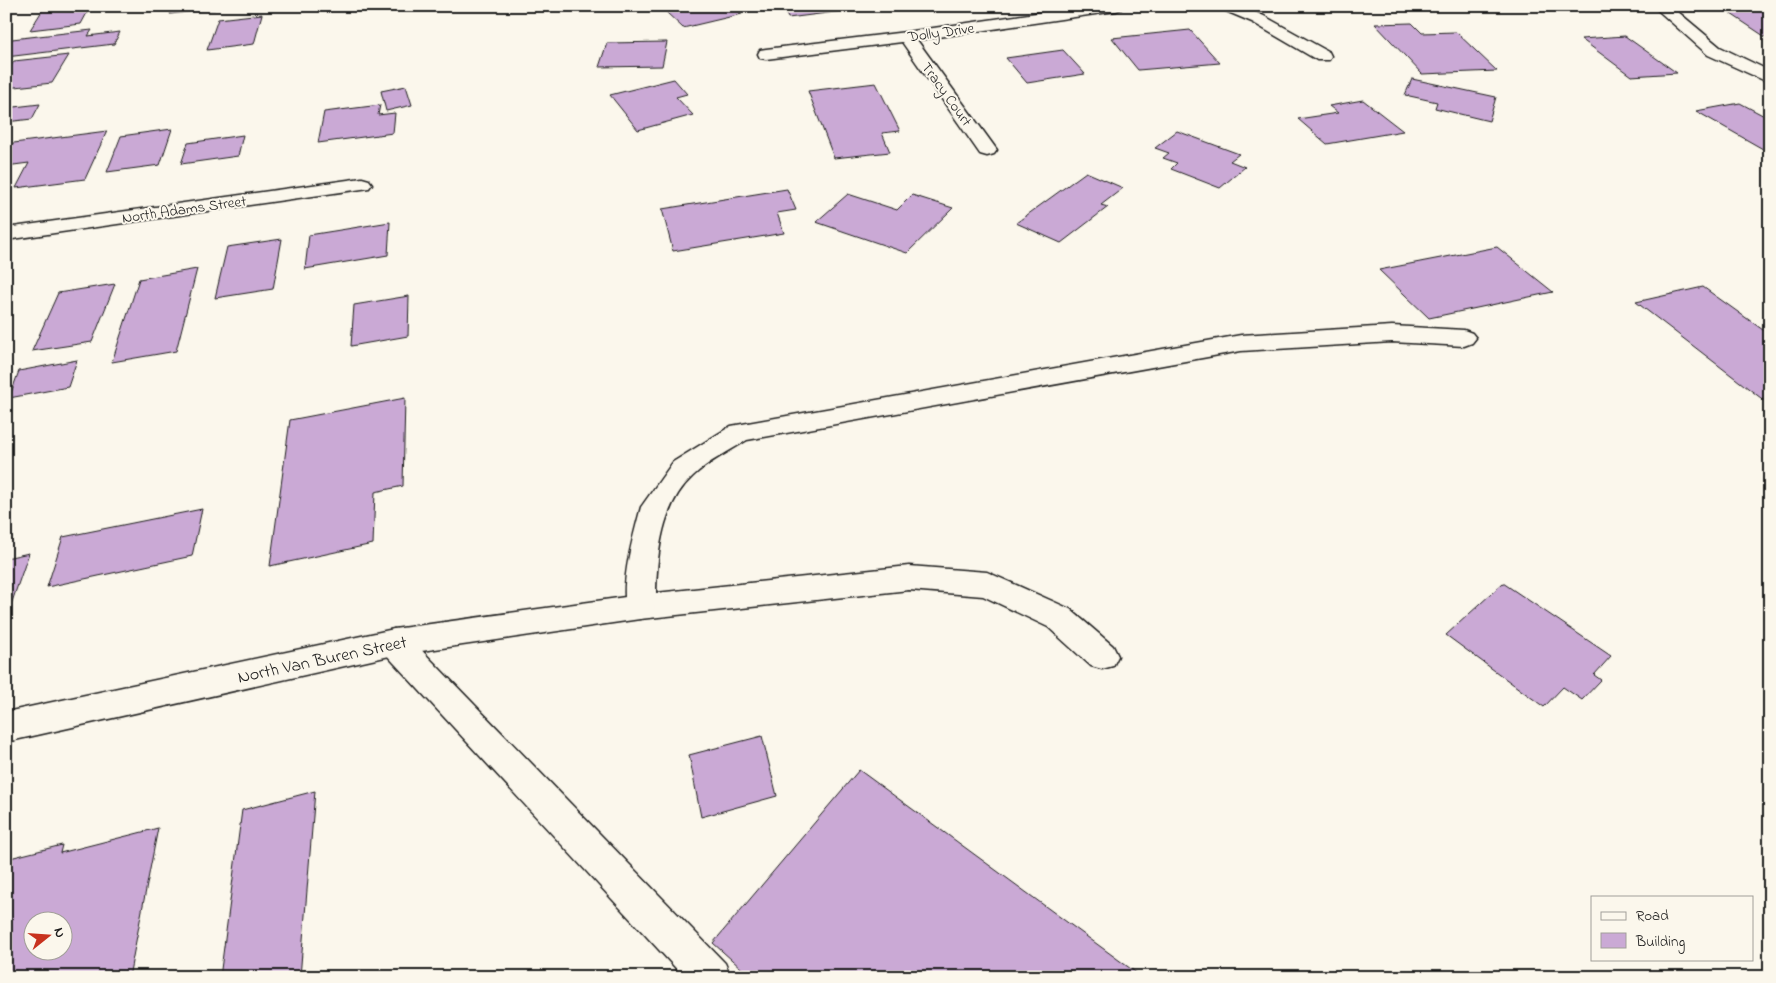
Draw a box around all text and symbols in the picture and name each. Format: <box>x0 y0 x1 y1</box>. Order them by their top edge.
street label: Dolly Drive <box>906 17 976 50</box>
street label: Tracy Court <box>915 58 977 132</box>
street label: North Adams Street <box>121 190 248 230</box>
street label: North Van Buren Street <box>235 630 409 692</box>
legend <box>1591 896 1754 960</box>
text: Road <box>1636 905 1669 927</box>
north arrow <box>22 910 72 960</box>
text: N <box>48 925 70 940</box>
text: Building <box>1635 931 1685 954</box>

